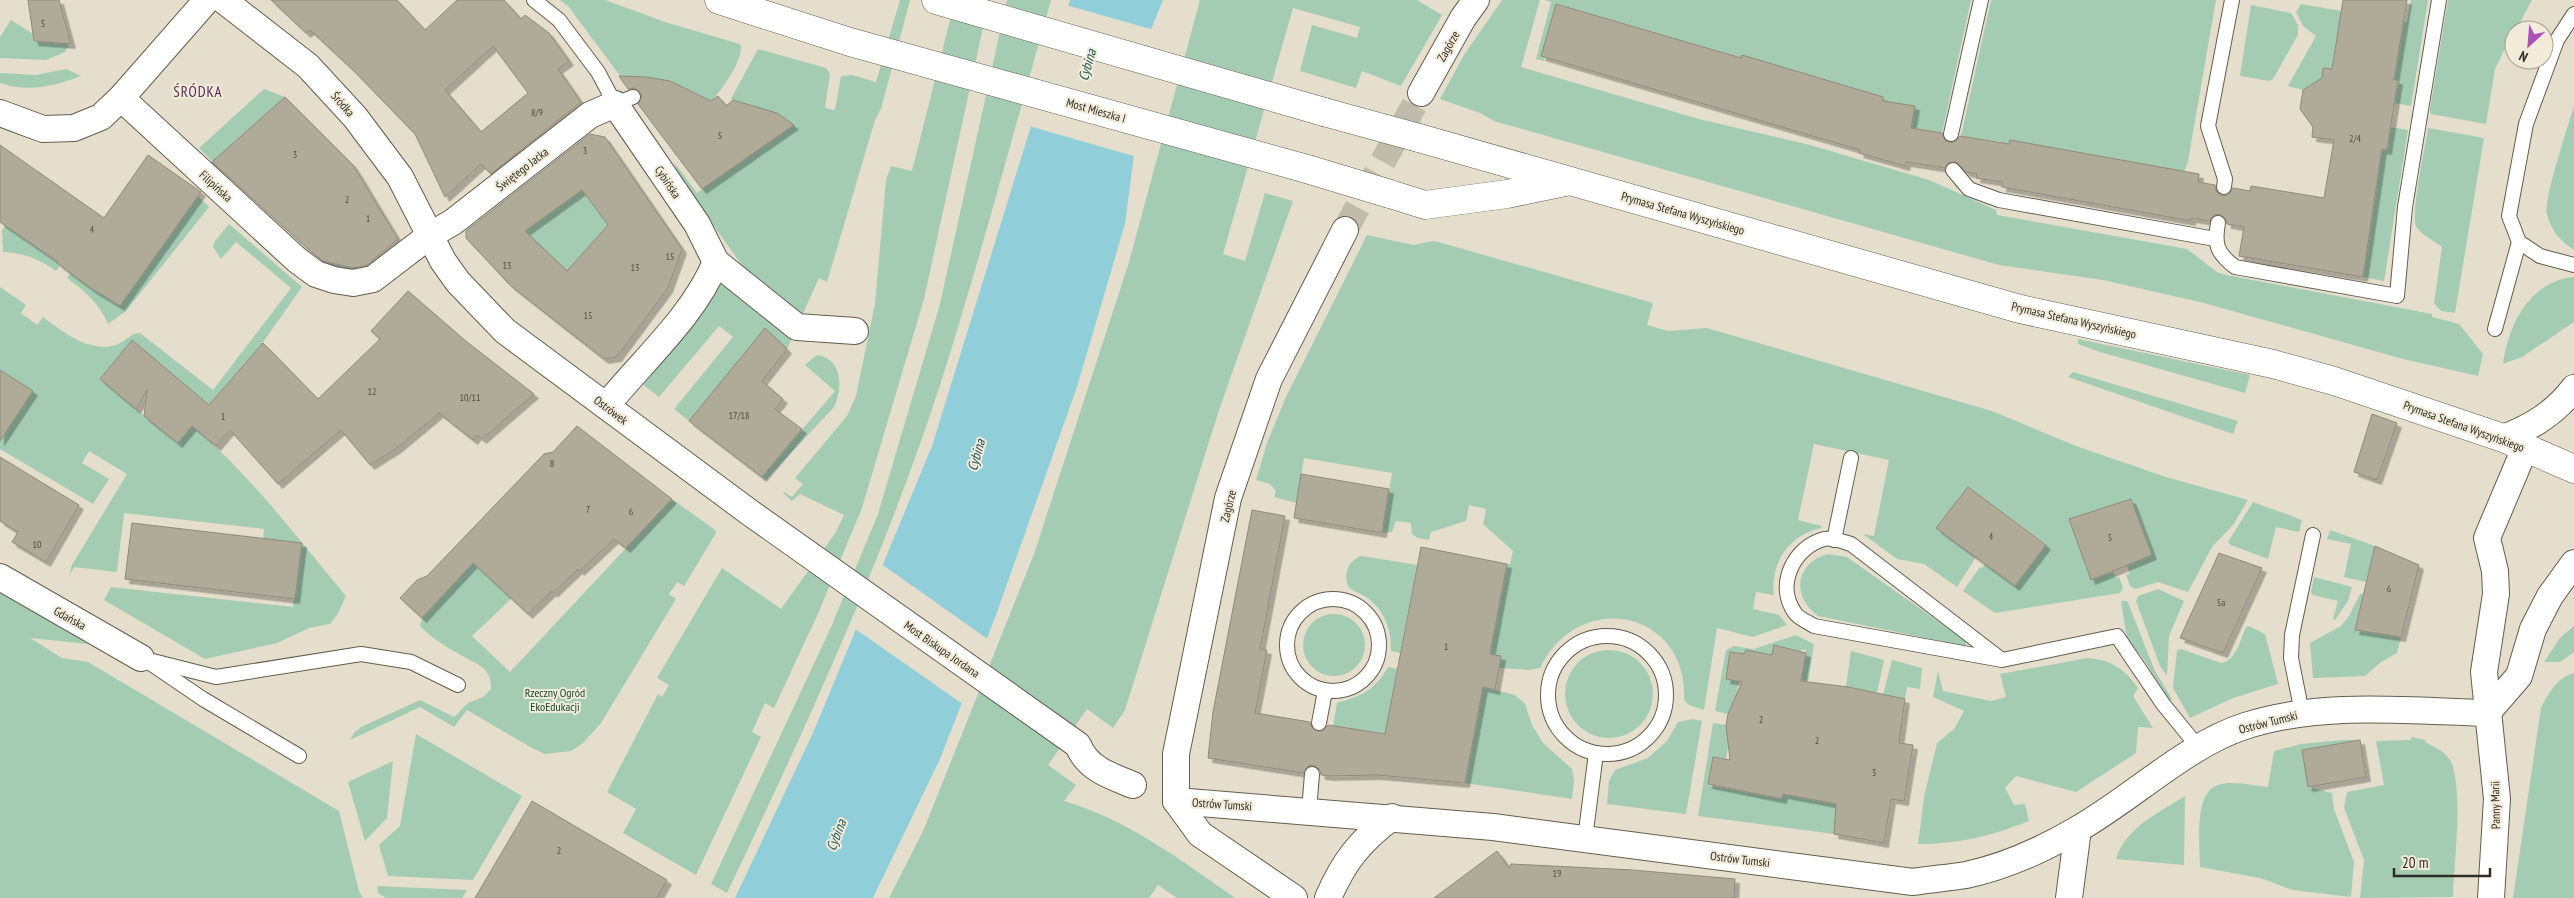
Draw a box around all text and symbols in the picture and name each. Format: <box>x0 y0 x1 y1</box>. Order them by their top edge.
house number: 5 <box>41 17 45 30</box>
north arrow <box>2504 20 2554 70</box>
street label: Zagórze <box>1434 28 1462 64</box>
water label: Cybina <box>1074 46 1100 83</box>
text: N <box>2516 47 2531 66</box>
district label: ŚRÓDKA <box>173 82 223 101</box>
street label: Śródka <box>328 88 358 120</box>
street label: Most Mieszka I <box>1065 94 1127 126</box>
house number: 8/9 <box>531 106 543 119</box>
house number: 5 <box>718 129 722 142</box>
house number: 2/4 <box>2349 132 2361 145</box>
street label: Świętego Jacka <box>493 144 551 194</box>
house number: 3 <box>583 144 587 157</box>
house number: 3 <box>293 148 297 161</box>
street label: Cybińska <box>652 163 684 201</box>
street label: Filipińska <box>196 167 236 205</box>
street label: Prymasa Stefana Wyszyńskiego <box>1620 188 1746 238</box>
house number: 2 <box>345 193 349 206</box>
house number: 1 <box>366 212 370 225</box>
house number: 4 <box>90 223 95 236</box>
house number: 15 <box>666 250 675 263</box>
house number: 13 <box>503 259 512 272</box>
house number: 13 <box>631 261 640 274</box>
street label: Prymasa Stefana Wyszyńskiego <box>2010 298 2138 342</box>
house number: 15 <box>584 309 593 322</box>
house number: 12 <box>368 385 377 398</box>
house number: 10/11 <box>460 391 480 404</box>
street label: Ostrówek <box>591 392 631 428</box>
street label: Prymasa Stefana Wyszyńskiego <box>2402 397 2526 455</box>
house number: 17/18 <box>729 409 749 422</box>
house number: 1 <box>221 410 225 423</box>
water label: Cybina <box>963 436 989 473</box>
house number: 8 <box>550 457 554 470</box>
street label: Zagórze <box>1217 488 1239 524</box>
house number: 7 <box>586 503 590 516</box>
house number: 6 <box>629 505 634 518</box>
house number: 4 <box>1989 530 1994 543</box>
house number: 5 <box>2108 531 2112 544</box>
house number: 10 <box>33 538 42 551</box>
house number: 6 <box>2387 582 2392 595</box>
house number: 5a <box>2217 596 2225 609</box>
street label: Gdańska <box>51 603 89 633</box>
street label: Most Biskupa Jordana <box>901 617 983 681</box>
house number: 1 <box>1444 640 1448 653</box>
park label: Rzeczny Ogród EkoEdukacji <box>525 685 585 714</box>
street label: Ostrów Tumski <box>2237 707 2299 737</box>
house number: 2 <box>1759 713 1763 726</box>
house number: 2 <box>1815 734 1819 747</box>
house number: 3 <box>1872 766 1876 779</box>
street label: Panny Marii <box>2487 781 2503 829</box>
street label: Ostrów Tumski <box>1192 794 1252 814</box>
water label: Cybina <box>822 816 851 853</box>
house number: 2 <box>557 844 561 857</box>
scale bar <box>2394 846 2490 878</box>
street label: Ostrów Tumski <box>1709 848 1771 870</box>
text: 20 m <box>2402 853 2428 872</box>
house number: 19 <box>1553 867 1562 880</box>

